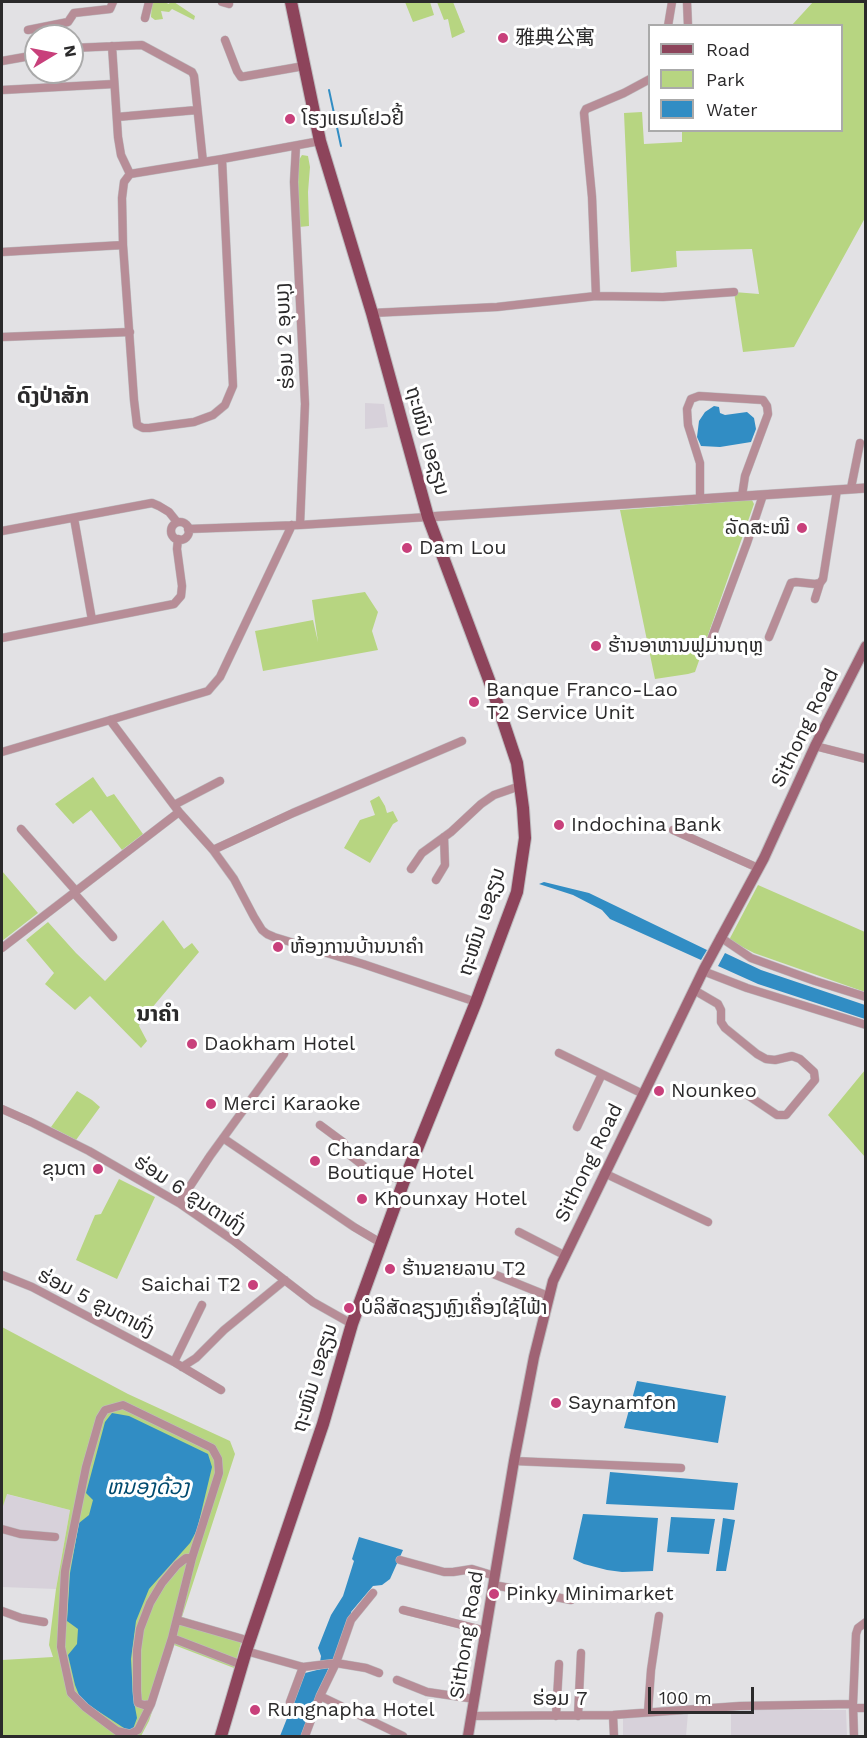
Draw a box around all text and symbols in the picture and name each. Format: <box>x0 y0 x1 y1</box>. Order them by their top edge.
north arrow <box>24 24 84 84</box>
legend <box>648 24 843 132</box>
place label: 雅典公寓 <box>515 26 595 50</box>
marker: 雅典公寓 <box>496 31 510 45</box>
text: Road <box>706 39 750 60</box>
text: N <box>60 44 81 59</box>
text: Park <box>706 69 745 90</box>
text: Water <box>706 99 758 120</box>
place label: ໂຮງແຮມໂຢວຢີ້ <box>302 107 404 131</box>
marker: ໂຮງແຮມໂຢວຢີ້ <box>283 112 297 126</box>
street label: ຮ່ອມ 2 ອຸບມຸງ <box>270 282 300 390</box>
district label: ດົງປ່າສັກ <box>17 384 89 410</box>
street label: ຖະໜົນ ເອຊຽນ <box>400 384 454 498</box>
place label: ລັດສະໝີ <box>725 516 790 540</box>
marker: ລັດສະໝີ <box>795 521 809 535</box>
place label: Dam Lou <box>419 536 507 560</box>
marker: Dam Lou <box>400 541 414 555</box>
place label: ຮ້ານອາຫານຟູມ່ານຖຫຼ <box>608 634 763 658</box>
marker: ຮ້ານອາຫານຟູມ່ານຖຫຼ <box>589 639 603 653</box>
street label: Sithong Road <box>766 665 844 791</box>
place label: Banque Franco-Lao T2 Service Unit <box>486 678 678 725</box>
marker: Banque Franco-Lao T2 Service Unit <box>467 695 481 709</box>
place label: Indochina Bank <box>571 813 721 837</box>
marker: Indochina Bank <box>552 818 566 832</box>
street label: ຖະໜົນ ເອຊຽນ <box>453 865 511 979</box>
place label: ຫ້ອງການບ້ານນາຄໍາ <box>290 935 424 959</box>
marker: ຫ້ອງການບ້ານນາຄໍາ <box>271 940 285 954</box>
district label: ນາຄຳ <box>137 1002 179 1028</box>
place label: Daokham Hotel <box>204 1032 355 1056</box>
marker: Daokham Hotel <box>185 1037 199 1051</box>
place label: Nounkeo <box>671 1079 757 1103</box>
marker: Nounkeo <box>652 1084 666 1098</box>
place label: Merci Karaoke <box>223 1092 361 1116</box>
marker: Merci Karaoke <box>204 1097 218 1111</box>
street label: Sithong Road <box>550 1100 628 1226</box>
place label: Chandara Boutique Hotel <box>327 1138 474 1185</box>
street label: ຮ່ອມ 6 ຂູນຕາທົ່ງ <box>130 1150 250 1240</box>
marker: Chandara Boutique Hotel <box>308 1154 322 1168</box>
place label: ຂຸນຕາ <box>42 1157 86 1181</box>
marker: ຂຸນຕາ <box>91 1162 105 1176</box>
place label: Khounxay Hotel <box>374 1187 527 1211</box>
marker: Khounxay Hotel <box>355 1192 369 1206</box>
place label: ຮ້ານຂາຍລາບ T2 <box>402 1257 526 1281</box>
marker: ຮ້ານຂາຍລາບ T2 <box>383 1262 397 1276</box>
street label: ຮ່ອມ 5 ຂູນຕາທົ່ງ <box>33 1263 159 1343</box>
place label: Saichai T2 <box>141 1273 241 1297</box>
marker: Saichai T2 <box>246 1278 260 1292</box>
place label: ບໍລິສັດຊຽງຫຼົງເຄື່ອງໃຊ້ໄຟ້າ <box>361 1296 547 1320</box>
marker: ບໍລິສັດຊຽງຫຼົງເຄື່ອງໃຊ້ໄຟ້າ <box>342 1301 356 1315</box>
street label: ຖະໜົນ ເອຊຽນ <box>287 1321 343 1435</box>
place label: Saynamfon <box>568 1391 676 1415</box>
marker: Saynamfon <box>549 1396 563 1410</box>
water label: ຫນອງດ້ວງ <box>107 1475 189 1501</box>
street label: Sithong Road <box>445 1569 489 1701</box>
place label: Pinky Minimarket <box>506 1582 674 1606</box>
marker: Pinky Minimarket <box>487 1587 501 1601</box>
scale bar <box>651 1675 758 1713</box>
street label: ຮ່ອມ 7 <box>532 1687 588 1711</box>
text: 100 m <box>659 1687 712 1708</box>
place label: Rungnapha Hotel <box>267 1698 435 1722</box>
marker: Rungnapha Hotel <box>248 1703 262 1717</box>

